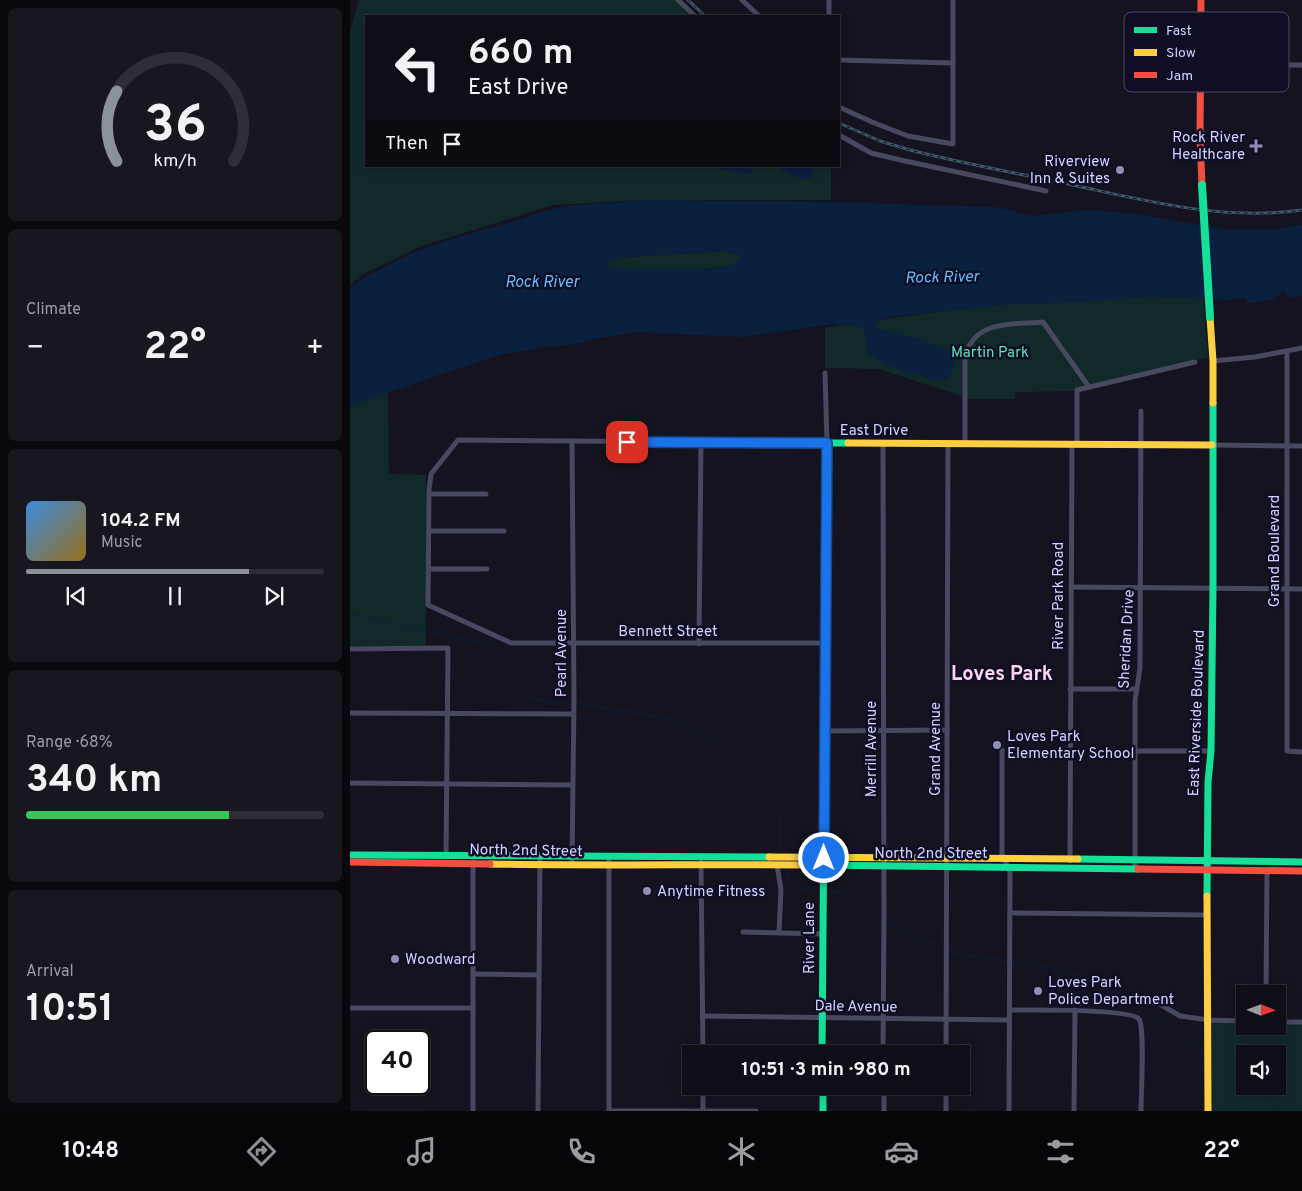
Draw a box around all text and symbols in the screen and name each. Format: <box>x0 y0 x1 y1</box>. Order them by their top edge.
legend <box>1124 12 1289 92</box>
text: Fast <box>1166 23 1192 40</box>
text: 660 m <box>468 32 573 76</box>
icon: left <box>385 35 450 100</box>
text: Slow <box>1166 45 1196 62</box>
text: Jam <box>1166 68 1193 85</box>
text: East Drive <box>468 75 568 102</box>
text: 36 <box>143 94 207 160</box>
place label: Rock River Healthcare <box>1172 129 1245 165</box>
icon: arrive <box>438 130 466 158</box>
text: Then <box>385 132 428 156</box>
marker: Rock River Healthcare <box>1249 139 1263 153</box>
text: km/h <box>153 150 197 173</box>
place label: Riverview Inn & Suites <box>1030 153 1110 189</box>
marker: Riverview Inn & Suites <box>1114 164 1126 176</box>
water label: Rock River <box>905 267 981 289</box>
water label: Rock River <box>505 273 581 293</box>
text: Climate <box>26 300 81 320</box>
text: 22° <box>144 324 206 373</box>
text: − <box>26 331 44 367</box>
text: + <box>306 331 324 367</box>
park label: Martin Park <box>951 344 1029 363</box>
pin <box>606 421 648 463</box>
street label: East Drive <box>840 422 908 441</box>
icon: arrive <box>613 428 641 456</box>
street label: Grand Boulevard <box>1266 495 1285 607</box>
text: 104.2 FM <box>101 509 181 533</box>
text: Music <box>101 533 142 553</box>
street label: River Park Road <box>1050 542 1069 650</box>
icon: previous <box>62 582 90 610</box>
icon: pause <box>161 582 189 610</box>
icon: next <box>260 582 288 610</box>
street label: Sheridan Drive <box>1115 589 1140 689</box>
street label: Pearl Avenue <box>553 609 572 697</box>
street label: Bennett Street <box>618 623 718 642</box>
street label: East Riverside Boulevard <box>1185 629 1210 797</box>
district label: Loves Park <box>951 662 1053 688</box>
street label: Merrill Avenue <box>863 701 882 797</box>
street label: Grand Avenue <box>927 702 946 796</box>
place label: Loves Park Elementary School <box>1007 728 1134 764</box>
text: Range · 68% <box>26 733 113 753</box>
marker: Loves Park Elementary School <box>991 739 1003 751</box>
text: 340 km <box>26 757 162 806</box>
position arrow <box>797 831 849 883</box>
street label: North 2nd Street <box>469 841 583 862</box>
street label: North 2nd Street <box>874 845 988 864</box>
place label: Anytime Fitness <box>657 883 765 902</box>
marker: Anytime Fitness <box>641 885 653 897</box>
street label: River Lane <box>801 902 820 974</box>
place label: Woodward <box>405 951 476 970</box>
marker: Woodward <box>389 953 401 965</box>
text: Arrival <box>26 962 74 982</box>
place label: Loves Park Police Department <box>1048 974 1174 1010</box>
marker: Loves Park Police Department <box>1032 985 1044 997</box>
north arrow <box>1236 985 1286 1035</box>
map controls <box>1236 985 1286 1095</box>
text: 10:51 <box>26 986 114 1035</box>
street label: Dale Avenue <box>814 997 898 1018</box>
speed limit sign: 40 <box>365 1030 430 1095</box>
button: sound <box>1236 1045 1286 1095</box>
text: 10:51 · 3 min · 980 m <box>741 1058 911 1082</box>
icon: directions <box>244 1134 279 1169</box>
icon: music <box>404 1134 439 1169</box>
icon: phone <box>564 1134 599 1169</box>
icon: climate <box>724 1134 759 1169</box>
icon: car <box>884 1134 919 1169</box>
icon: filters <box>1043 1134 1078 1169</box>
text: 10:48 <box>62 1138 119 1165</box>
text: 22° <box>1203 1138 1239 1165</box>

